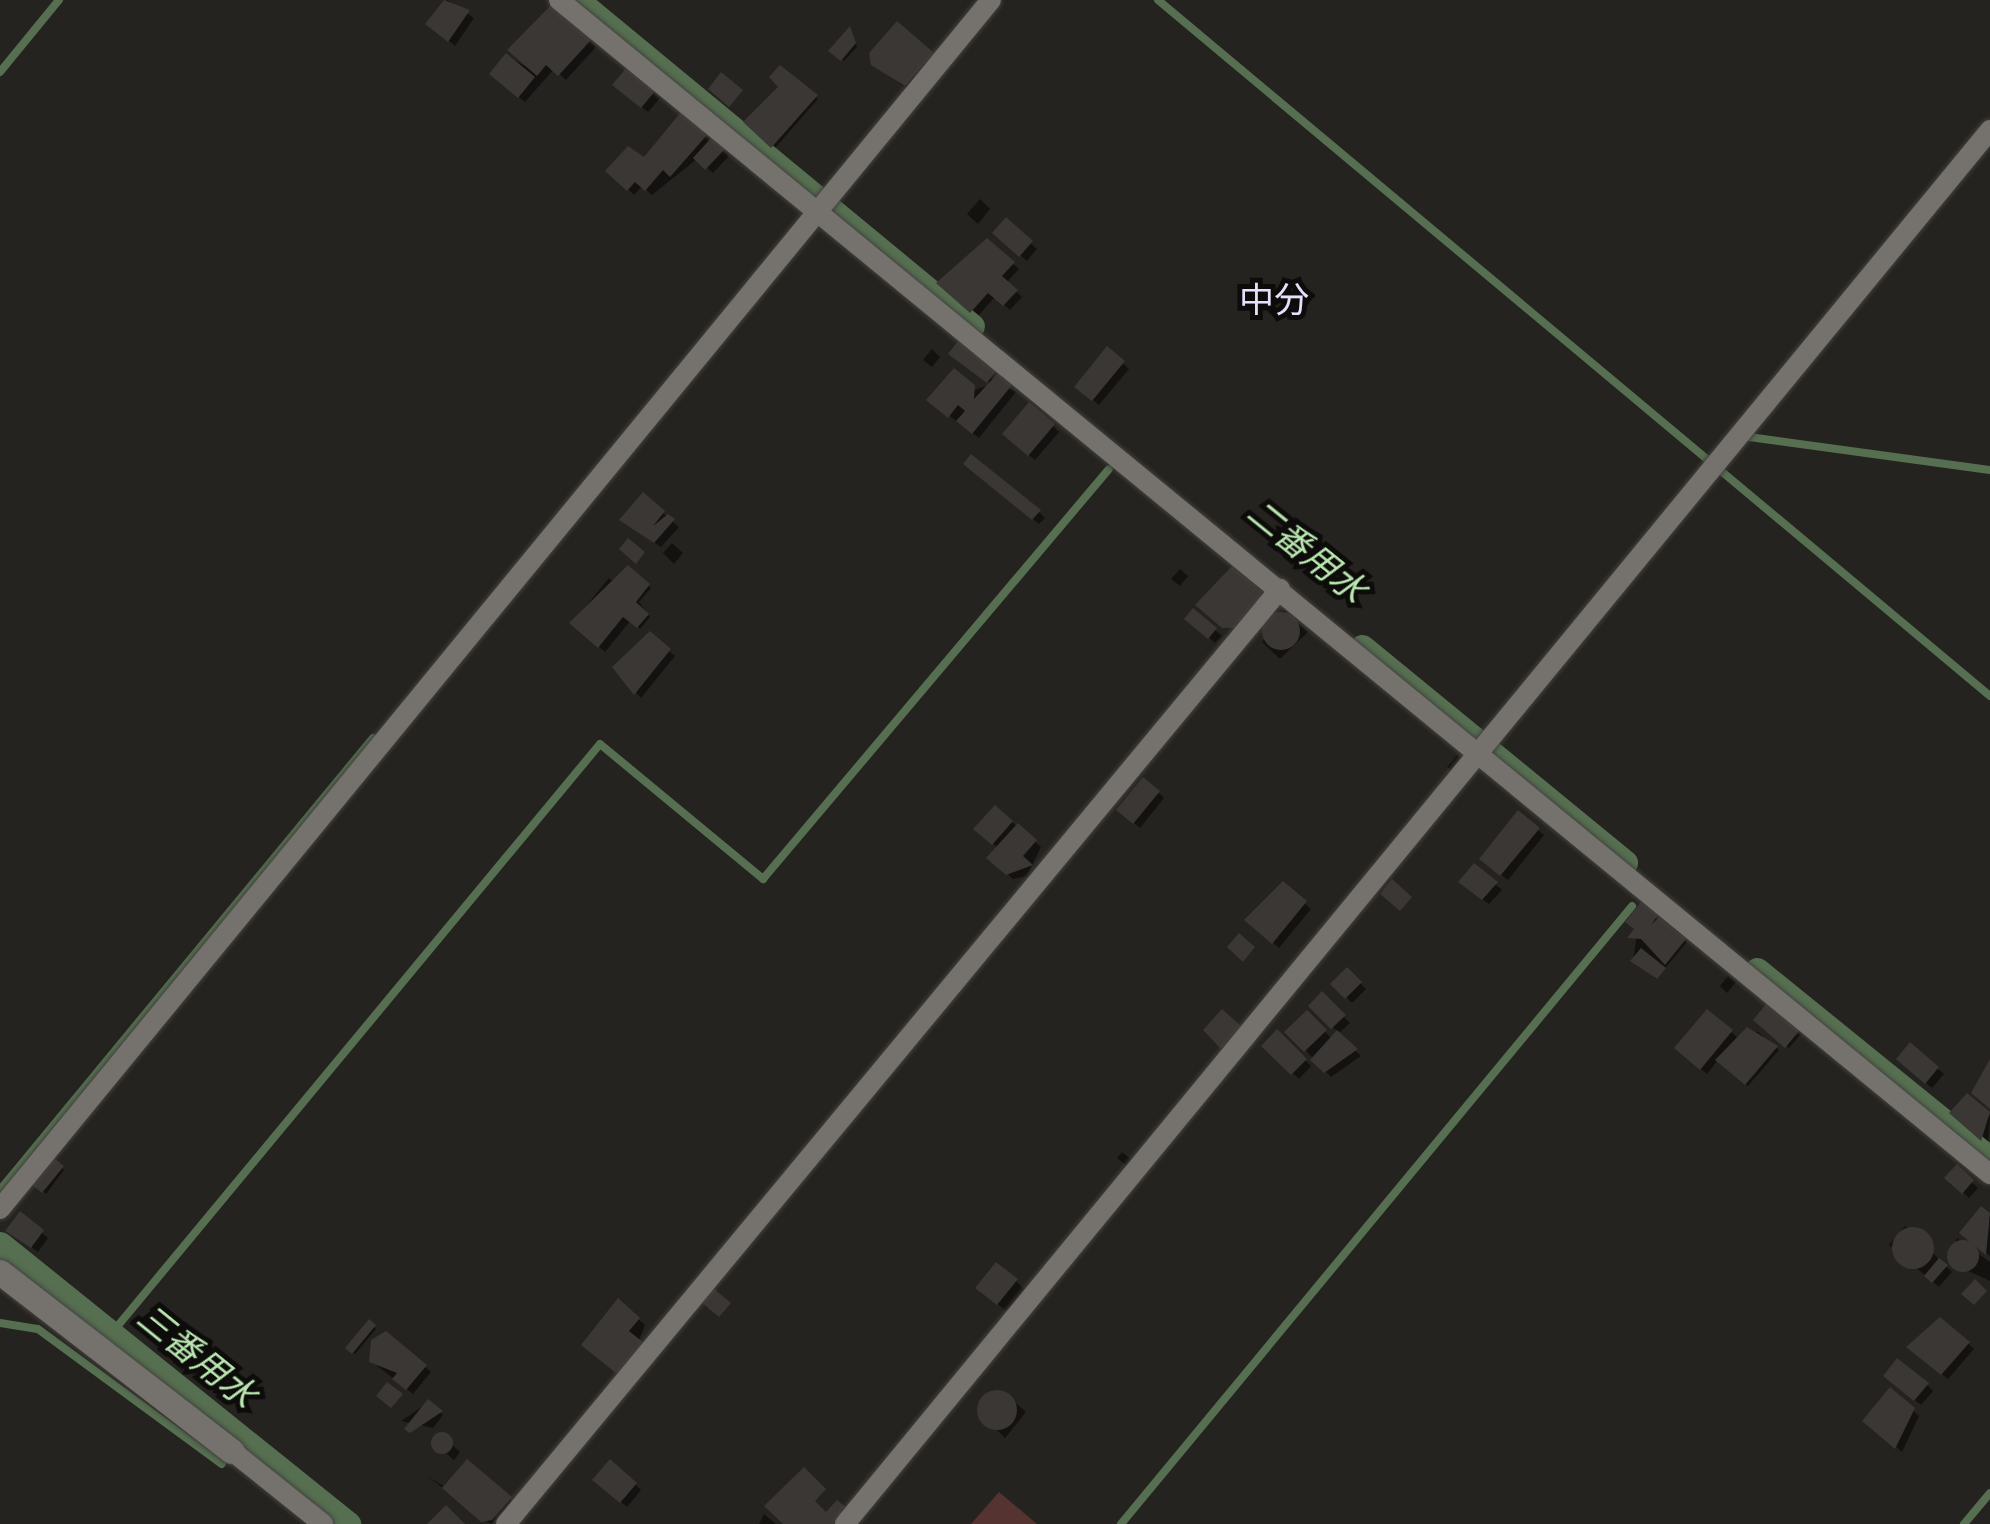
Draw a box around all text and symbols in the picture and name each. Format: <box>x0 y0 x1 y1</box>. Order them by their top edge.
district label: 中分 <box>1239 280 1309 322</box>
water label: 二番用水 <box>1238 492 1374 612</box>
water label: 三番用水 <box>128 1297 264 1417</box>

